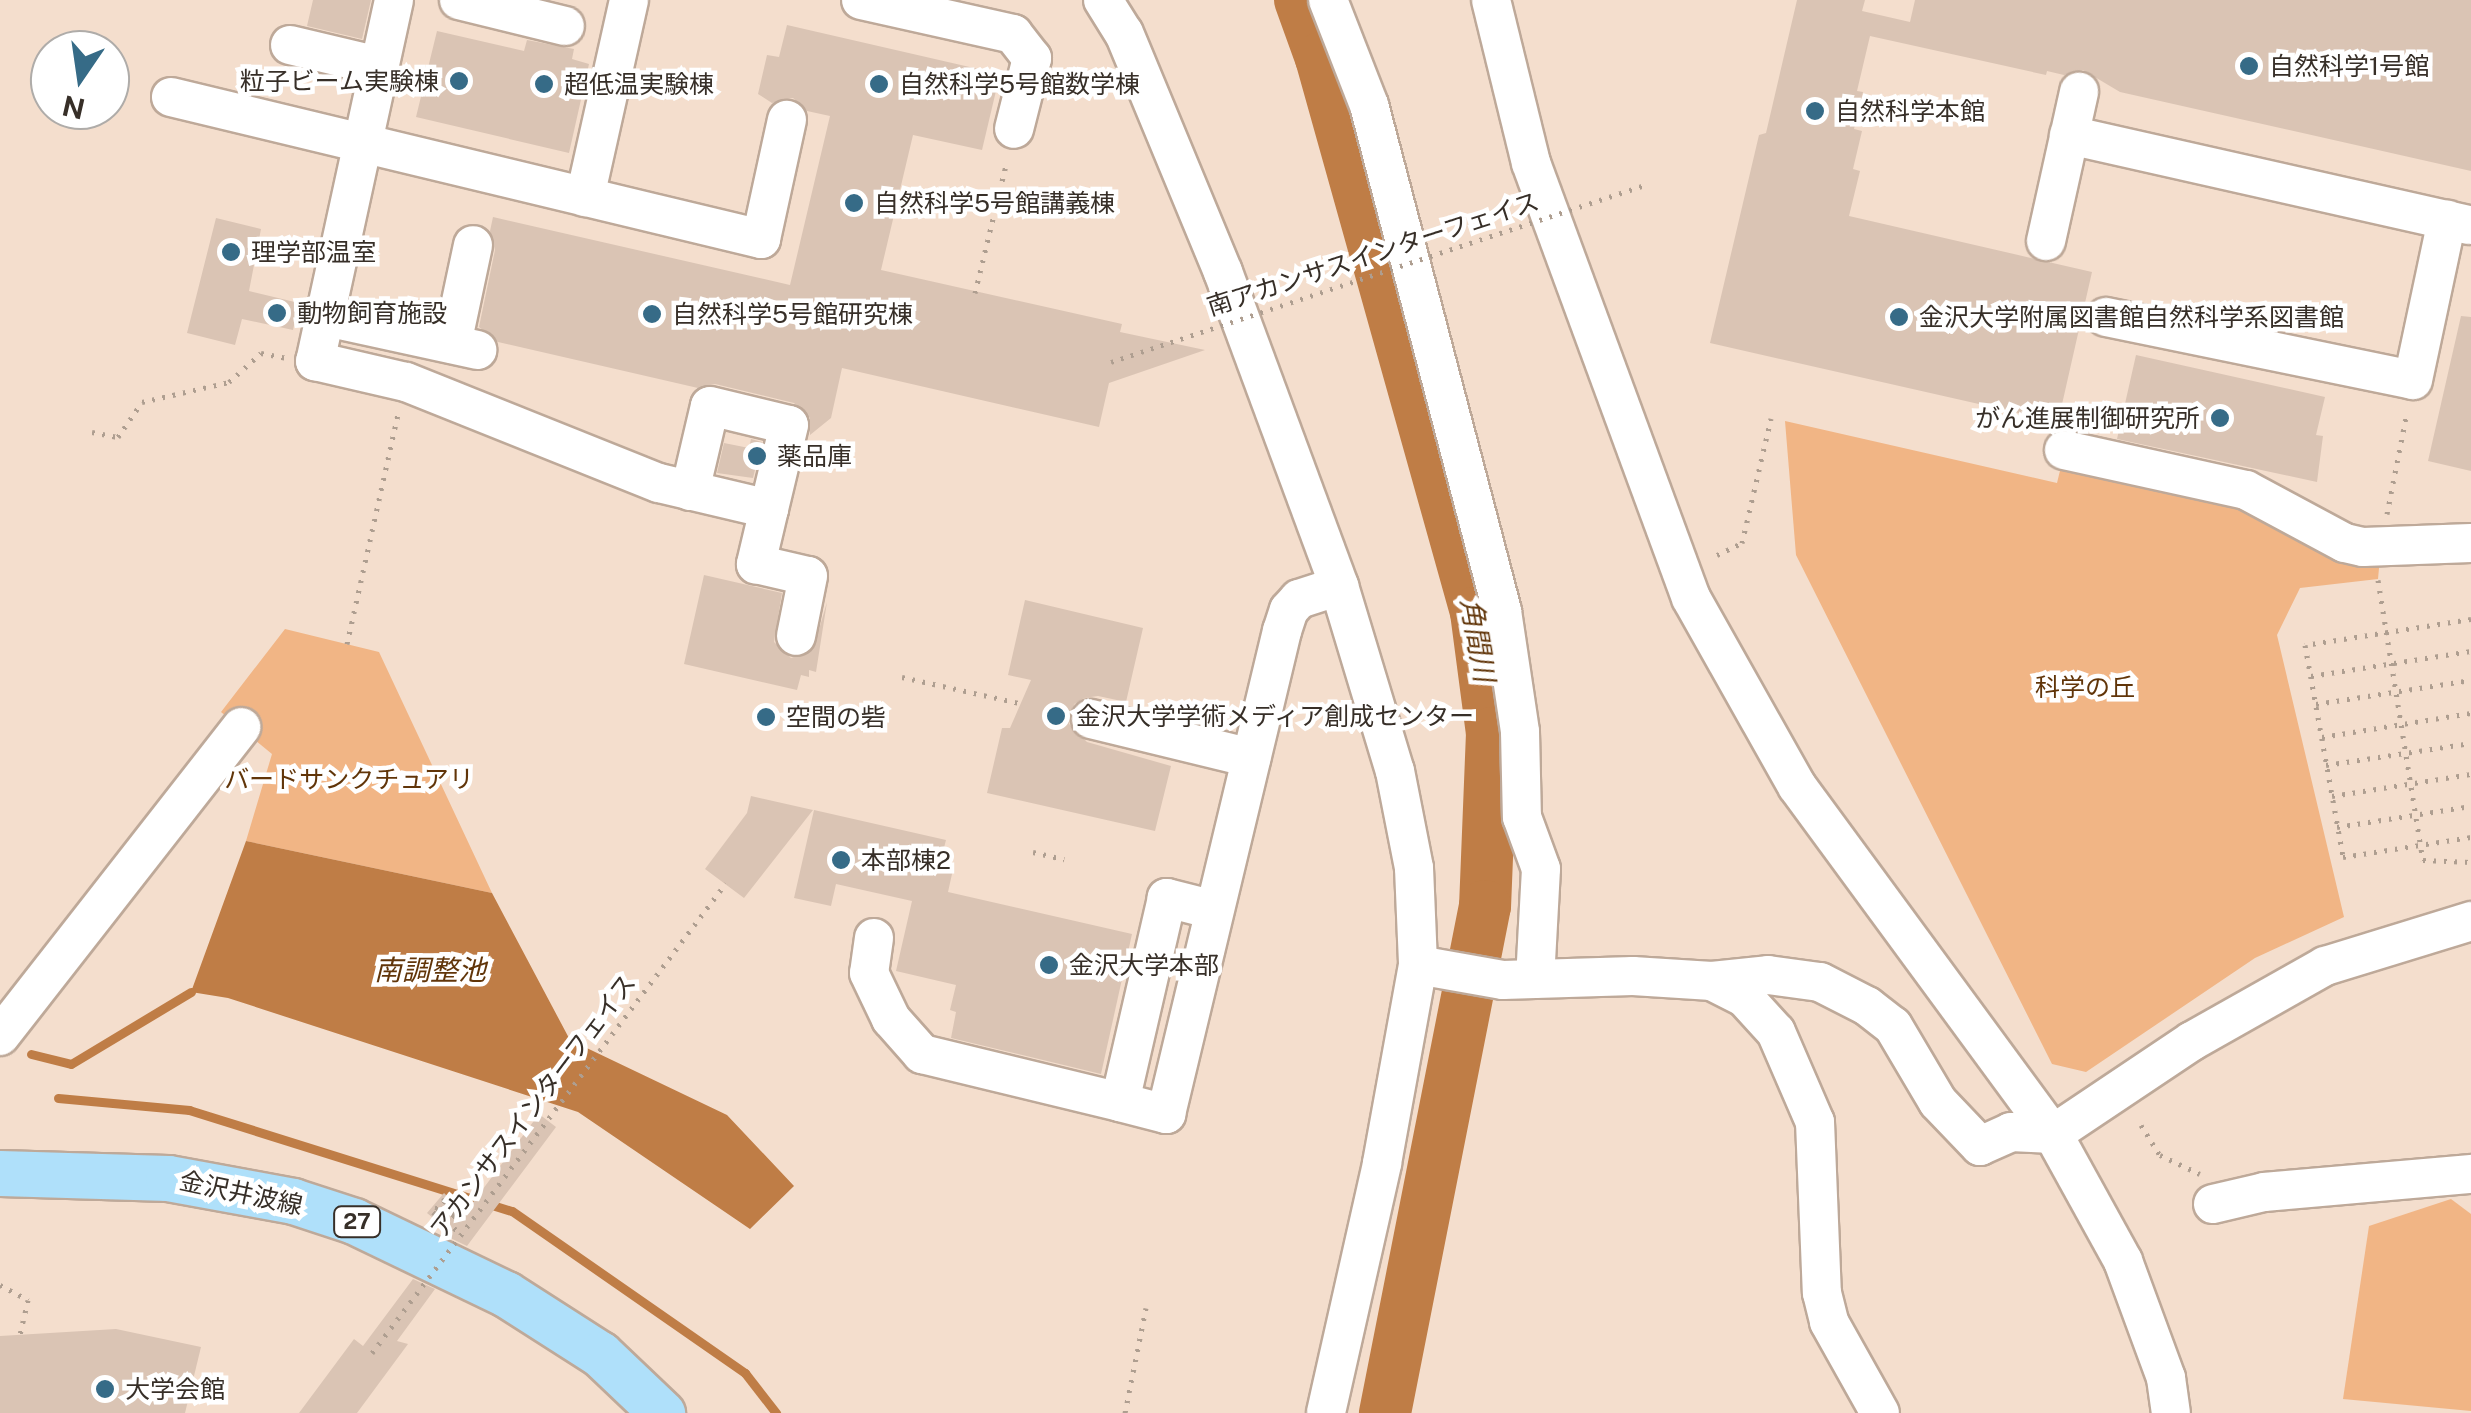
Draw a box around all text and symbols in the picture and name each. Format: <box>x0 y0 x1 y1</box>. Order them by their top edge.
north arrow <box>30 30 130 130</box>
place label: 自然科学1号館 <box>2269 51 2429 81</box>
marker: 自然科学1号館 <box>2238 55 2260 77</box>
place label: 粒子ビーム実験棟 <box>239 66 439 96</box>
place label: 超低温実験棟 <box>564 69 714 99</box>
place label: 自然科学5号館数学棟 <box>899 69 1140 99</box>
marker: 粒子ビーム実験棟 <box>448 70 470 92</box>
marker: 超低温実験棟 <box>533 73 555 95</box>
marker: 自然科学5号館数学棟 <box>868 73 890 95</box>
text: N <box>59 89 88 126</box>
place label: 自然科学本館 <box>1835 96 1985 126</box>
marker: 自然科学本館 <box>1804 100 1826 122</box>
street label: 南アカンサスインターフェイス <box>1202 186 1544 322</box>
place label: 自然科学5号館講義棟 <box>874 188 1115 218</box>
marker: 自然科学5号館講義棟 <box>843 192 865 214</box>
place label: 理学部温室 <box>251 237 376 267</box>
marker: 理学部温室 <box>220 241 242 263</box>
place label: 動物飼育施設 <box>297 298 447 328</box>
place label: 自然科学5号館研究棟 <box>672 299 913 329</box>
marker: 動物飼育施設 <box>266 302 288 324</box>
place label: 金沢大学附属図書館自然科学系図書館 <box>1919 302 2344 332</box>
marker: 自然科学5号館研究棟 <box>641 303 663 325</box>
marker: 金沢大学附属図書館自然科学系図書館 <box>1888 306 1910 328</box>
place label: がん進展制御研究所 <box>1975 403 2200 433</box>
marker: がん進展制御研究所 <box>2209 407 2231 429</box>
place label: 薬品庫 <box>777 441 852 471</box>
marker: 薬品庫 <box>746 445 768 467</box>
water label: 角間川 <box>1454 596 1502 684</box>
park label: 科学の丘 <box>2035 672 2135 702</box>
place label: 金沢大学学術メディア創成センター <box>1076 701 1476 731</box>
place label: 空間の砦 <box>786 702 886 732</box>
marker: 金沢大学学術メディア創成センター <box>1045 705 1067 727</box>
marker: 空間の砦 <box>755 706 777 728</box>
park label: バードサンクチュアリ <box>224 764 474 794</box>
place label: 本部棟2 <box>861 845 951 875</box>
marker: 本部棟2 <box>830 849 852 871</box>
place label: 金沢大学本部 <box>1069 950 1219 980</box>
water label: 南調整池 <box>374 953 486 987</box>
marker: 金沢大学本部 <box>1038 954 1060 976</box>
street label: アカンサスインターフェイス <box>423 967 643 1245</box>
street label: 金沢井波線 <box>177 1165 305 1221</box>
road number: 27 <box>332 1205 382 1239</box>
place label: 大学会館 <box>125 1374 225 1404</box>
marker: 大学会館 <box>94 1378 116 1400</box>

